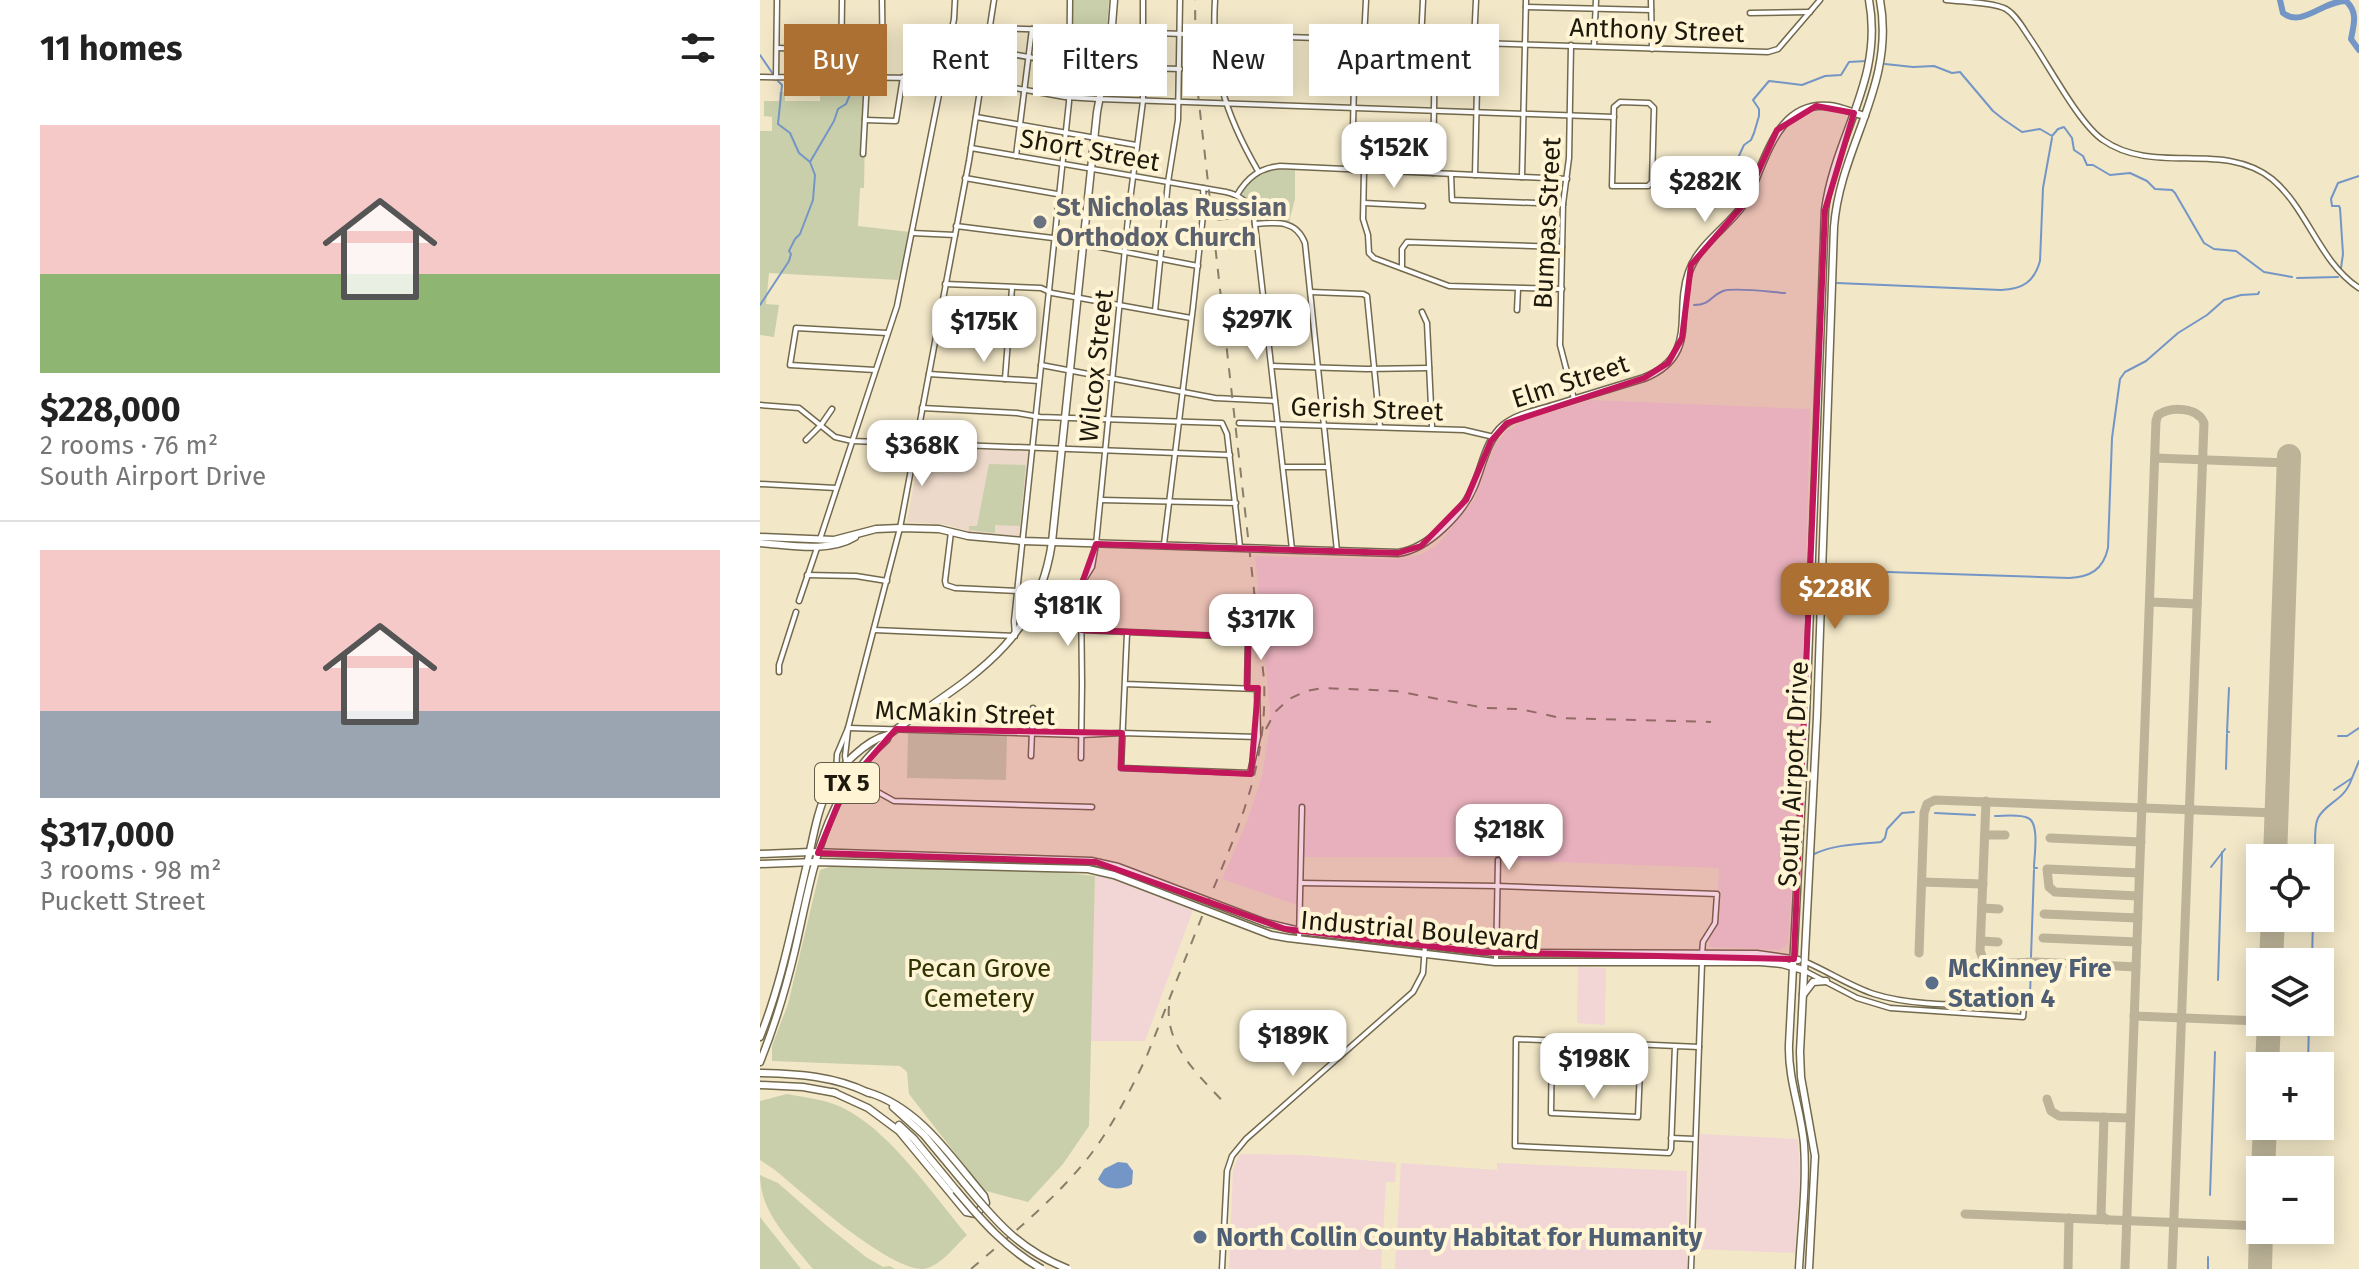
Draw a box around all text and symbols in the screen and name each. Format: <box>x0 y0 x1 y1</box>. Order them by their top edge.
street label: Anthony Street <box>1569 12 1746 49</box>
chip: Buy <box>784 24 887 96</box>
chip: Rent <box>903 24 1017 96</box>
chip: Filters <box>1033 24 1167 96</box>
chip: New <box>1183 24 1293 96</box>
chip: Apartment <box>1309 24 1499 96</box>
icon: filters <box>676 26 720 70</box>
text: 11 homes <box>40 28 182 69</box>
pin: $152K <box>1338 122 1450 190</box>
street label: Short Street <box>1018 123 1163 178</box>
text: $152K <box>1360 132 1428 163</box>
street label: Bumpas Street <box>1528 136 1568 310</box>
pin: $282K <box>1649 156 1761 224</box>
text: $282K <box>1669 166 1741 197</box>
icon: home <box>308 177 452 321</box>
place label: St Nicholas Russian Orthodox Church <box>1056 192 1287 253</box>
marker: St Nicholas Russian Orthodox Church <box>1031 213 1049 231</box>
street label: Wilcox Street <box>1073 288 1120 444</box>
pin: $297K <box>1201 294 1313 362</box>
pin: $175K <box>928 296 1040 364</box>
text: $297K <box>1222 304 1292 335</box>
text: $175K <box>950 306 1018 337</box>
street label: Elm Street <box>1508 348 1633 415</box>
text: $228,000 <box>40 389 181 430</box>
street label: Gerish Street <box>1290 391 1444 428</box>
pin: $368K <box>866 420 978 488</box>
text: 2 rooms · 76 m² <box>40 430 218 461</box>
text: $368K <box>885 430 959 461</box>
text: South Airport Drive <box>40 461 266 492</box>
pin: $228K <box>1779 563 1891 631</box>
text: $228K <box>1799 573 1871 604</box>
pin: $181K <box>1012 580 1124 648</box>
text: $181K <box>1034 590 1102 621</box>
pin: $317K <box>1205 594 1317 662</box>
icon: home <box>308 602 452 746</box>
text: $317K <box>1227 604 1295 635</box>
street label: South Airport Drive <box>1772 660 1815 888</box>
street label: McMakin Street <box>874 695 1056 732</box>
road number: TX 5 <box>815 763 879 803</box>
pin: $218K <box>1453 804 1565 872</box>
text: $317,000 <box>40 814 175 855</box>
text: $218K <box>1474 814 1544 845</box>
map controls <box>2246 844 2334 1244</box>
button: locate <box>2246 844 2334 932</box>
text: 3 rooms · 98 m² <box>40 855 221 886</box>
text: Puckett Street <box>40 886 205 917</box>
street label: Industrial Boulevard <box>1299 905 1541 956</box>
button: layers <box>2246 948 2334 1036</box>
park label: Pecan Grove Cemetery <box>907 953 1051 1014</box>
place label: McKinney Fire Station 4 <box>1948 953 2112 1014</box>
marker: McKinney Fire Station 4 <box>1923 974 1941 992</box>
pin: $189K <box>1237 1010 1349 1078</box>
text: $189K <box>1257 1020 1329 1051</box>
pin: $198K <box>1538 1033 1650 1101</box>
text: $198K <box>1558 1043 1630 1074</box>
button: + <box>2246 1052 2334 1140</box>
button: − <box>2246 1156 2334 1244</box>
place label: North Collin County Habitat for Humanity <box>1216 1222 1703 1253</box>
marker: North Collin County Habitat for Humanity <box>1191 1228 1209 1246</box>

